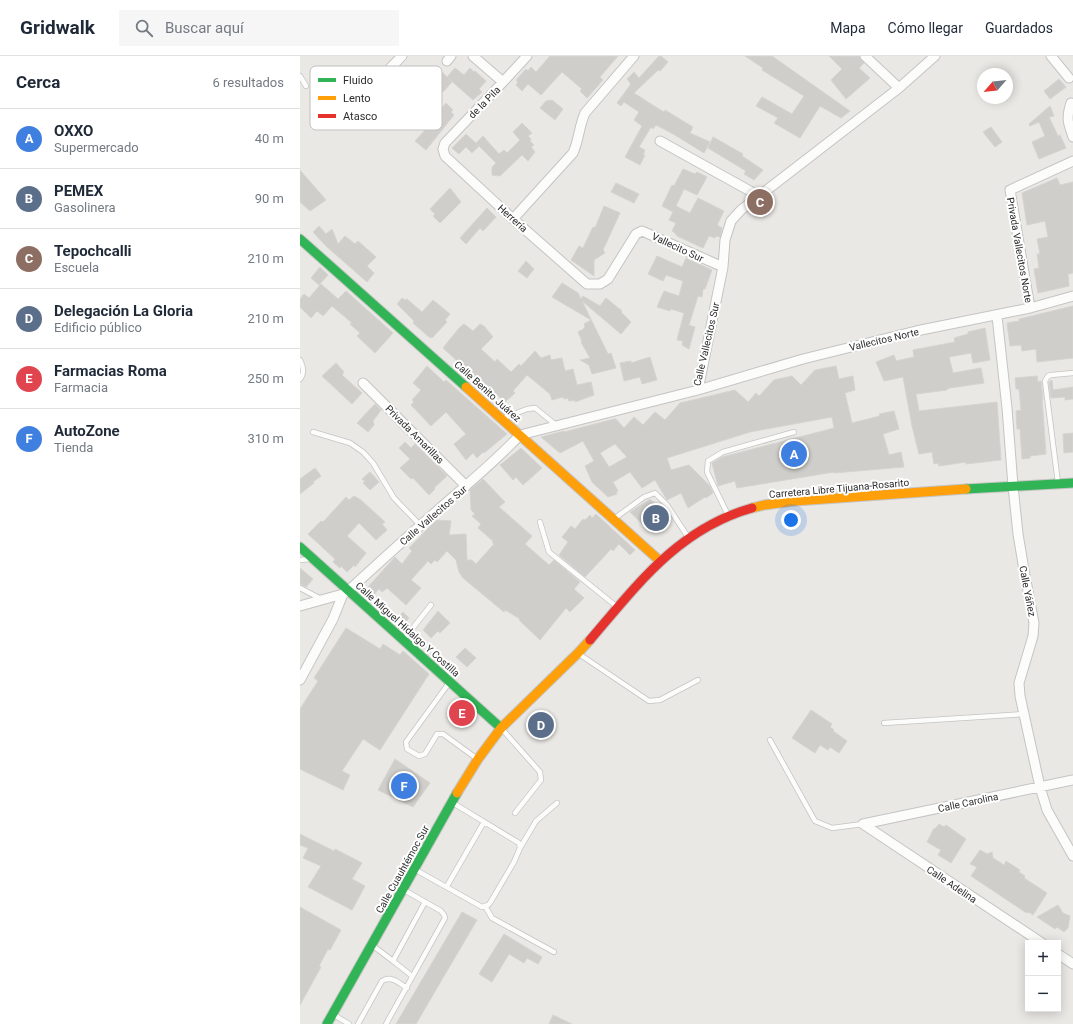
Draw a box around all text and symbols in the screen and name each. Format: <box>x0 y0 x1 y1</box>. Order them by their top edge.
search box <box>119 10 399 46</box>
text: Gridwalk <box>20 16 95 39</box>
icon: search <box>133 17 155 39</box>
text: Buscar aquí <box>165 19 244 37</box>
text: Mapa <box>830 20 866 36</box>
text: Cómo llegar <box>888 20 963 36</box>
text: Guardados <box>985 20 1053 36</box>
legend <box>310 66 442 130</box>
north arrow <box>977 68 1013 104</box>
text: Cerca <box>16 72 60 92</box>
text: Fluido <box>343 74 373 87</box>
text: 6 resultados <box>212 75 284 90</box>
street label: de la Pila <box>466 84 502 121</box>
text: Lento <box>343 92 371 105</box>
text: Atasco <box>343 110 377 123</box>
text: OXXO <box>54 122 93 140</box>
text: A <box>25 131 33 146</box>
text: 40 m <box>255 131 284 146</box>
text: Supermercado <box>54 140 139 155</box>
text: PEMEX <box>54 182 103 200</box>
pin: C <box>747 187 773 217</box>
text: B <box>25 191 33 206</box>
text: 90 m <box>255 191 284 206</box>
street label: Privada Vallecitos Norte <box>1005 197 1034 304</box>
text: Gasolinera <box>54 200 116 215</box>
street label: Herrería <box>496 202 530 234</box>
street label: Vallecito Sur <box>650 231 706 264</box>
text: Tepochcalli <box>54 242 132 260</box>
text: C <box>25 251 33 266</box>
text: 210 m <box>247 251 284 266</box>
text: Escuela <box>54 260 99 275</box>
street label: Calle Vallecitos Sur <box>692 301 722 387</box>
text: Delegación La Gloria <box>54 302 193 320</box>
text: D <box>25 311 33 326</box>
text: 210 m <box>247 311 284 326</box>
text: Edificio público <box>54 320 142 335</box>
street label: Vallecitos Norte <box>848 326 920 353</box>
street label: Calle Benito Juárez <box>452 359 523 424</box>
text: Farmacias Roma <box>54 362 167 380</box>
text: E <box>25 371 33 386</box>
text: 250 m <box>247 371 284 386</box>
text: Farmacia <box>54 380 108 395</box>
street label: Privada Amarillas <box>383 403 446 466</box>
text: AutoZone <box>54 422 120 440</box>
text: F <box>25 431 33 446</box>
text: 310 m <box>247 431 284 446</box>
pin: A <box>781 439 807 469</box>
text: Tienda <box>54 440 93 455</box>
street label: Carretera Libre Tijuana-Rosarito <box>769 477 910 500</box>
street label: Calle Vallecitos Sur <box>398 483 470 548</box>
pin: B <box>643 503 669 533</box>
your location <box>781 510 801 530</box>
street label: Calle Yáñez <box>1017 565 1038 617</box>
street label: Calle Miguel Hidalgo Y Costilla <box>354 580 462 679</box>
pin: E <box>449 698 475 728</box>
pin: D <box>528 710 554 740</box>
pin: F <box>391 771 417 801</box>
street label: Calle Carolina <box>937 791 999 814</box>
street label: Calle Cuauhtémoc Sur <box>374 823 431 915</box>
street label: Calle Adelina <box>925 864 979 905</box>
map controls <box>1025 940 1061 1012</box>
button: + <box>1025 940 1061 976</box>
button: − <box>1025 976 1061 1012</box>

